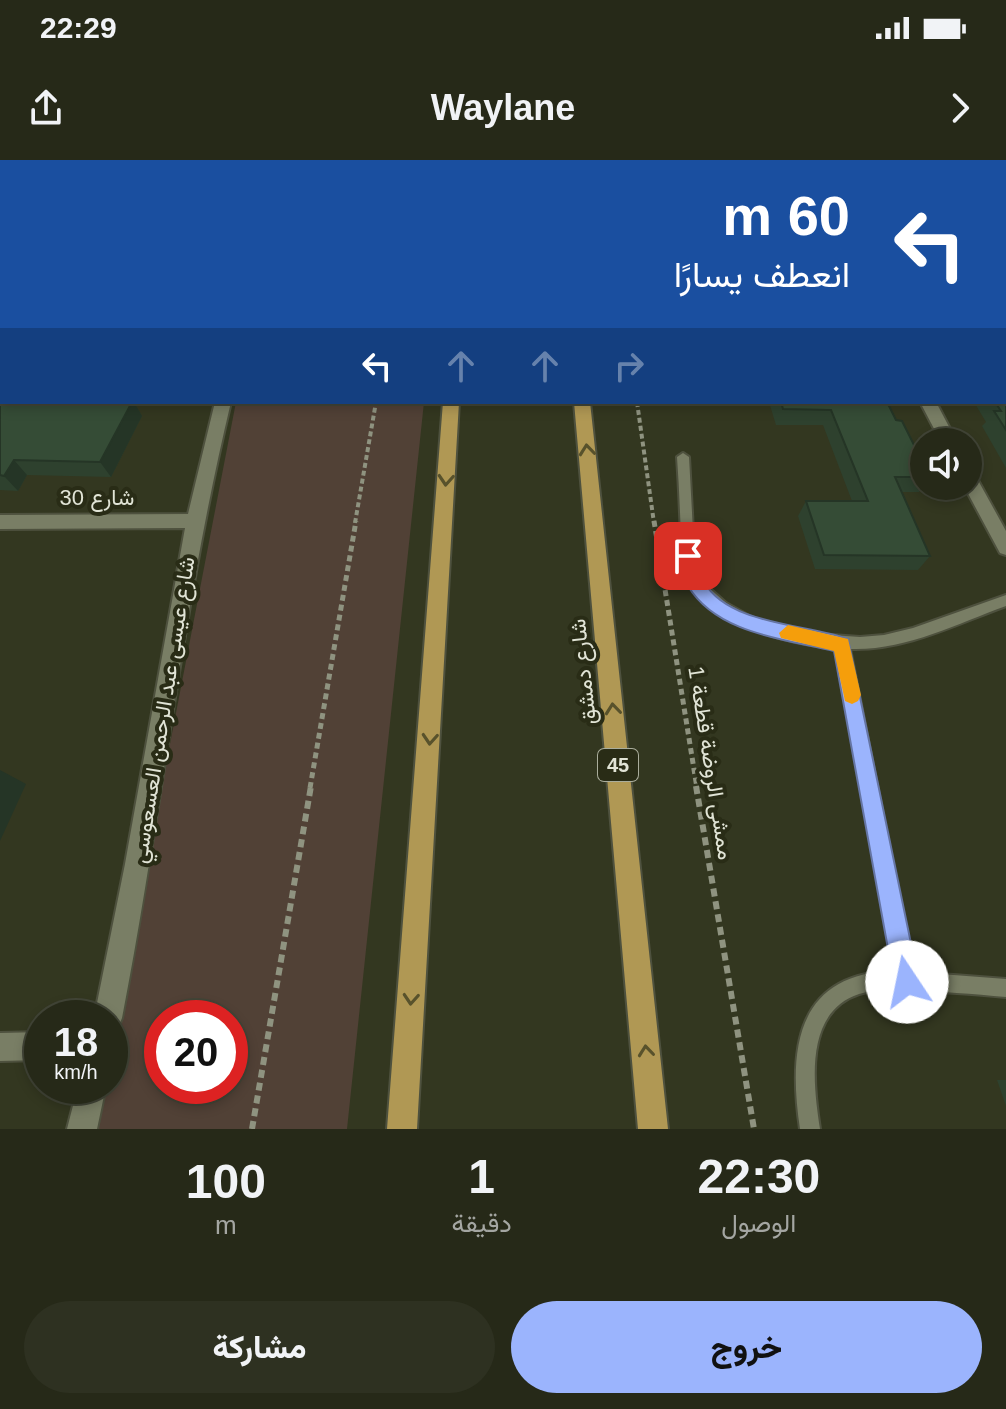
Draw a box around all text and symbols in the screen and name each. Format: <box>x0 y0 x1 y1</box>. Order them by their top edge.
text: 22:29 <box>40 11 117 44</box>
icon: share <box>24 86 68 130</box>
icon: forward <box>938 86 982 130</box>
text: Waylane <box>431 87 575 128</box>
text: 60 m <box>722 184 850 247</box>
icon: left <box>878 192 982 296</box>
text: انعطف يسارًا <box>674 254 850 295</box>
icon: left <box>355 344 399 388</box>
icon: ahead <box>439 344 483 388</box>
icon: ahead <box>523 344 567 388</box>
icon: right <box>607 344 651 388</box>
map controls <box>910 428 982 500</box>
button: sound <box>910 428 982 500</box>
one-way arrow <box>578 443 595 456</box>
one-way arrow <box>438 474 455 487</box>
street label: شارع 30 <box>60 485 134 512</box>
pin <box>654 522 722 590</box>
icon: arrive <box>666 534 710 578</box>
street label: شارع عيسى عبد الرحمن العسعوسي <box>126 555 206 866</box>
street label: شارع دمشق <box>565 618 603 726</box>
street label: ممشى الروضة قطعة 1 <box>682 664 739 862</box>
one-way arrow <box>604 702 621 715</box>
one-way arrow <box>422 733 439 746</box>
road number: 45 <box>598 749 638 781</box>
position arrow <box>865 940 949 1024</box>
one-way arrow <box>403 993 420 1006</box>
speed limit sign: 20 <box>144 1000 248 1104</box>
text: 18 <box>54 1020 98 1064</box>
one-way arrow <box>637 1044 654 1057</box>
text: km/h <box>54 1061 98 1083</box>
text: 1 <box>468 1150 495 1203</box>
text: 22:30 <box>698 1150 820 1203</box>
text: 100 <box>186 1155 266 1208</box>
text: دقيقة <box>452 1208 512 1238</box>
text: الوصول <box>721 1208 796 1238</box>
text: m <box>215 1210 237 1240</box>
button: مشاركة <box>24 1301 495 1393</box>
button: خروج <box>511 1301 982 1393</box>

